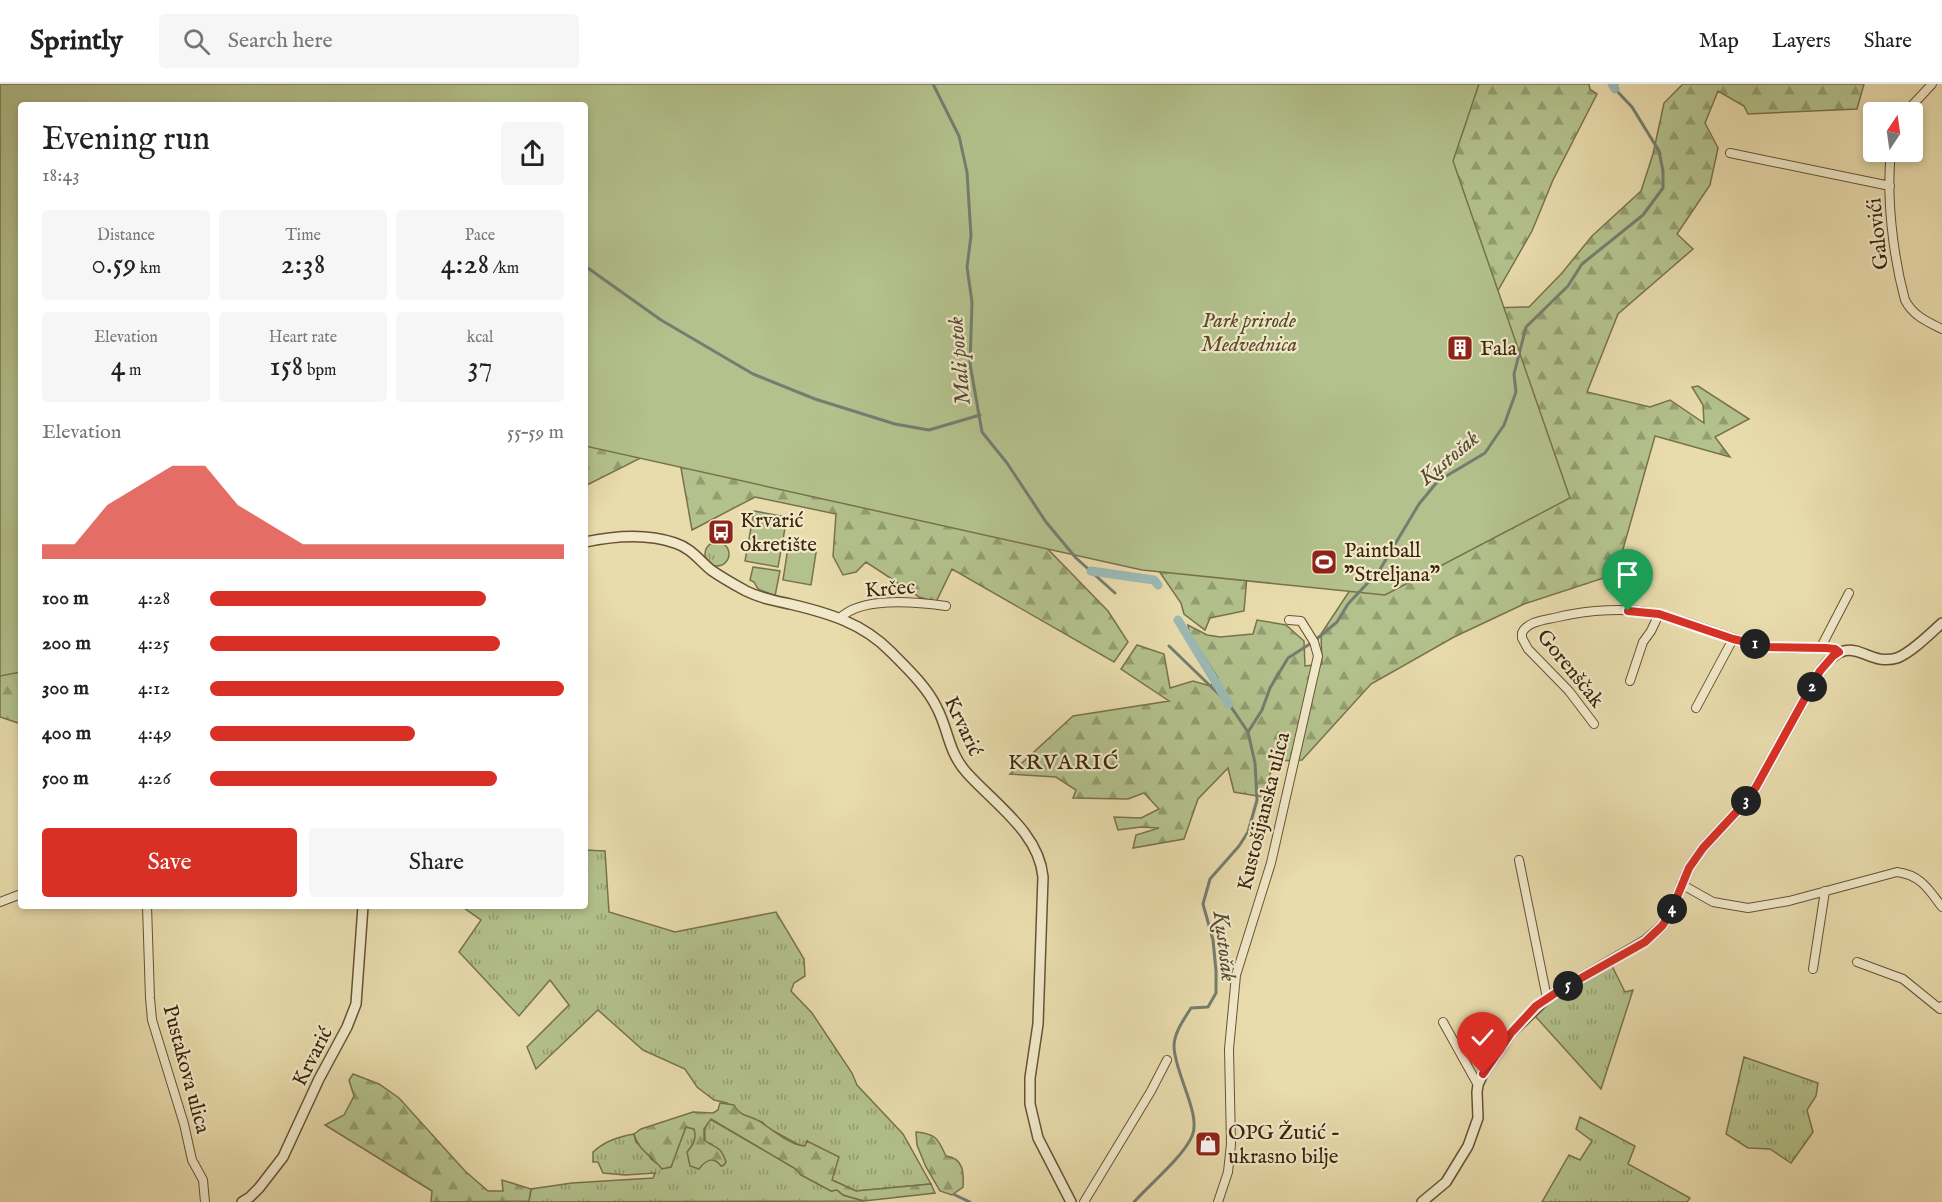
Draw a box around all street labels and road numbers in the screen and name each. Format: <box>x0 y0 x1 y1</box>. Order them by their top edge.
street label: Galovići <box>1861 197 1896 271</box>
street label: Krčec <box>864 574 916 605</box>
street label: Gorenščak <box>1530 624 1610 714</box>
street label: Krvarić <box>937 692 988 761</box>
street label: Kustošijanska ulica <box>1232 728 1297 893</box>
street label: Pustakova ulica <box>155 1002 216 1138</box>
street label: Krvarić <box>287 1022 340 1091</box>

